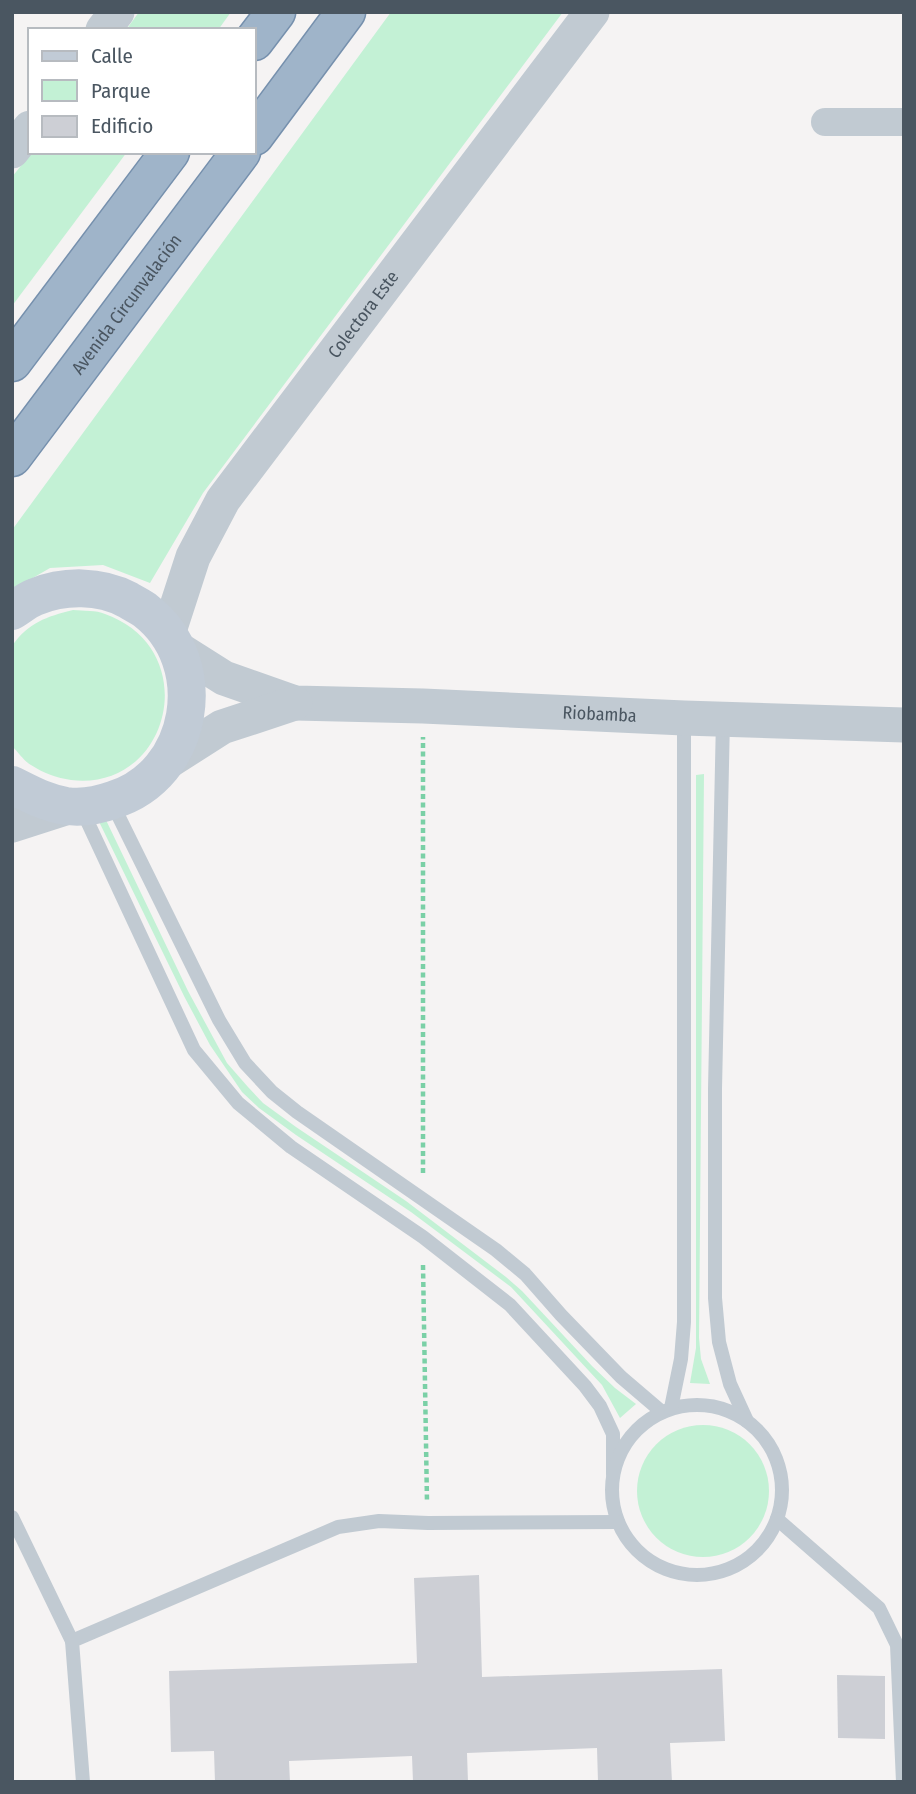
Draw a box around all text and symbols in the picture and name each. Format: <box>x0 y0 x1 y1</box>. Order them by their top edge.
legend <box>28 28 256 154</box>
text: Calle <box>91 43 133 69</box>
text: Parque <box>91 78 151 104</box>
text: Edificio <box>91 113 153 139</box>
street label: Avenida Circunvalación <box>67 230 187 379</box>
street label: Colectora Este <box>323 266 404 363</box>
street label: Riobamba <box>562 701 637 727</box>

